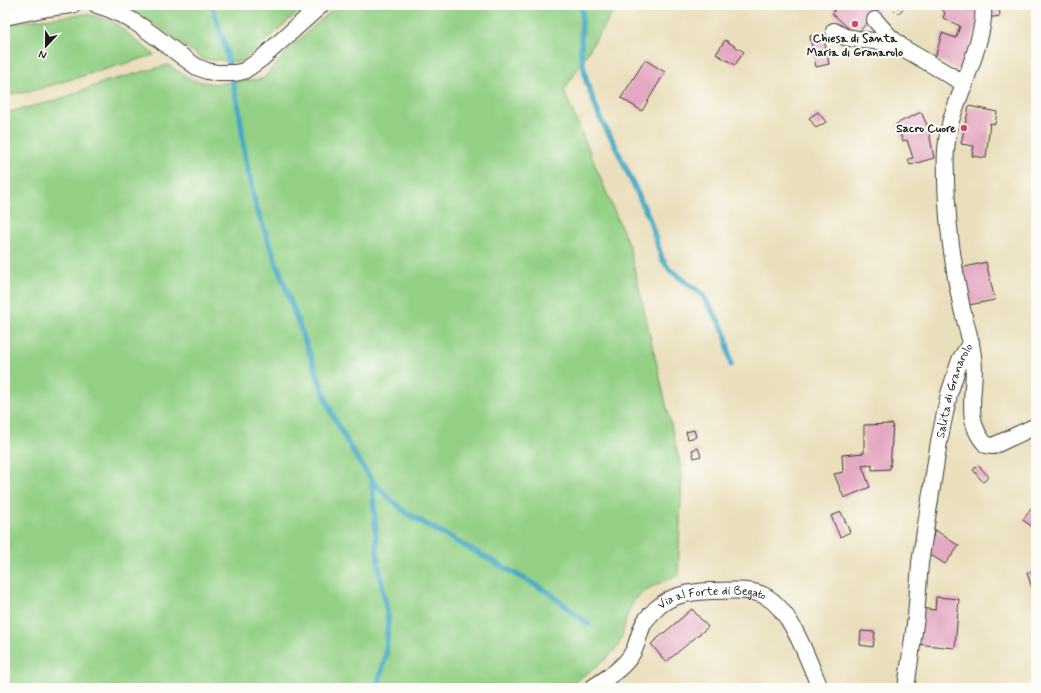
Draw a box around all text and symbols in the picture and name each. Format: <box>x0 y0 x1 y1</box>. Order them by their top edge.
marker: Chiesa di Santa Maria di Granarolo <box>850 19 860 29</box>
north arrow <box>26 26 66 66</box>
place label: Chiesa di Santa Maria di Granarolo <box>807 31 903 61</box>
text: N <box>37 46 49 62</box>
place label: Sacro Cuore <box>896 121 956 137</box>
marker: Sacro Cuore <box>959 123 969 133</box>
street label: Salita di Granarolo <box>933 341 977 440</box>
street label: Via al Forte di Begato <box>654 583 769 614</box>

